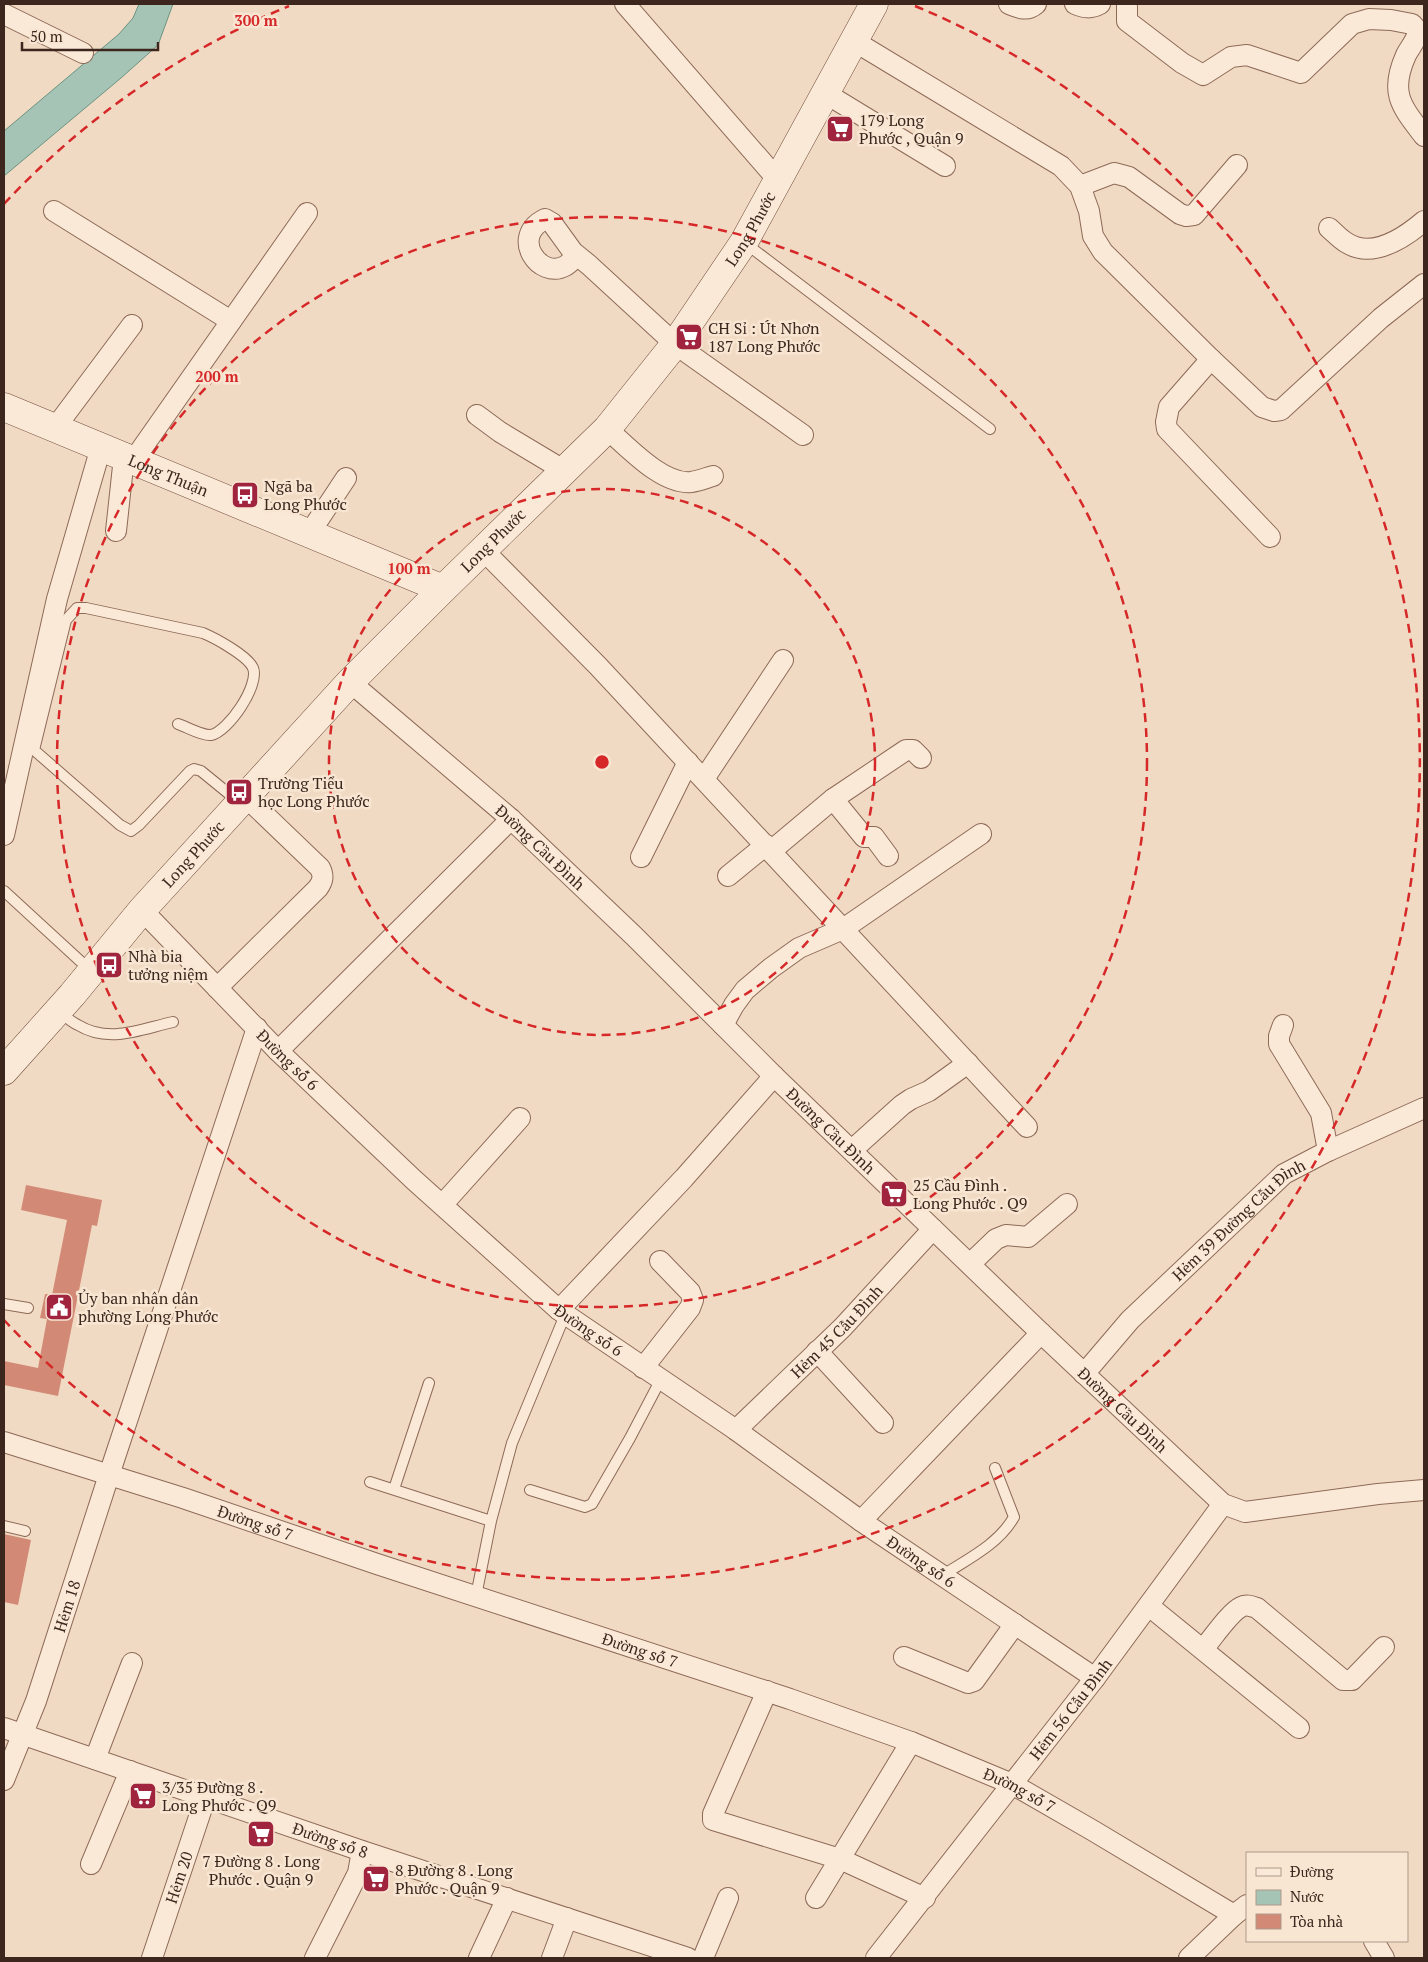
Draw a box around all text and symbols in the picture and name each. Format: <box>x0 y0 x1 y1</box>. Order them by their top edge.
text: 300 m <box>234 10 278 30</box>
scale bar <box>22 20 159 52</box>
text: 50 m <box>30 26 63 46</box>
place label: 179 Long Phước , Quận 9 <box>859 109 964 149</box>
supermarket icon: 179 Long Phước , Quận 9 <box>825 114 855 144</box>
street label: Long Phước <box>720 187 781 270</box>
place label: CH Sỉ : Út Nhơn 187 Long Phước <box>708 317 820 357</box>
supermarket icon: CH Sỉ : Út Nhơn 187 Long Phước <box>674 322 704 352</box>
text: 200 m <box>195 366 239 386</box>
street label: Long Thuận <box>125 449 212 502</box>
place label: Ngã ba Long Phước <box>264 475 347 515</box>
bus stop icon: Ngã ba Long Phước <box>230 480 260 510</box>
street label: Long Phước <box>456 503 530 577</box>
text: 100 m <box>387 558 431 578</box>
centre of rings <box>593 753 611 771</box>
place label: Trường Tiểu học Long Phước <box>258 772 370 812</box>
bus stop icon: Trường Tiểu học Long Phước <box>224 777 254 807</box>
street label: Đường Cầu Đình <box>491 799 590 895</box>
street label: Long Phước <box>157 816 229 892</box>
place label: Nhà bia tưởng niệm <box>128 945 208 985</box>
bus stop icon: Nhà bia tưởng niệm <box>94 950 124 980</box>
street label: Đường số 6 <box>252 1025 324 1095</box>
street label: Đường Cầu Đình <box>781 1083 881 1179</box>
street label: Hẻm 39 Đường Cẫu Đình <box>1167 1154 1310 1286</box>
place label: 25 Cầu Đình . Long Phước . Q9 <box>913 1174 1027 1214</box>
supermarket icon: 25 Cầu Đình . Long Phước . Q9 <box>879 1179 909 1209</box>
street label: Hẻm 45 Cẫu Đình <box>786 1279 888 1383</box>
place label: Ủy ban nhân dân phường Long Phước <box>78 1287 218 1327</box>
public building icon: Ủy ban nhân dân phường Long Phước <box>44 1292 74 1322</box>
street label: Đường số 6 <box>550 1299 628 1362</box>
street label: Đường Cầu Đình <box>1073 1362 1173 1458</box>
street label: Đường số 7 <box>215 1500 296 1546</box>
street label: Đường số 6 <box>882 1530 960 1593</box>
street label: Hẻm 18 <box>48 1577 85 1635</box>
street label: Đường số 7 <box>599 1627 681 1673</box>
street label: Hẻm 56 Cẫu Đình <box>1024 1653 1117 1764</box>
street label: Đường số 7 <box>980 1762 1060 1818</box>
place label: 3/35 Đường 8 . Long Phước . Q9 <box>162 1776 276 1816</box>
supermarket icon: 3/35 Đường 8 . Long Phước . Q9 <box>128 1781 158 1811</box>
street label: Đường số 8 <box>290 1817 371 1863</box>
supermarket icon: 7 Đường 8 . Long Phước . Quận 9 <box>246 1819 276 1849</box>
street label: Hẻm 20 <box>160 1848 198 1906</box>
place label: 7 Đường 8 . Long Phước . Quận 9 <box>202 1850 320 1890</box>
legend <box>1246 1852 1408 1942</box>
place label: 8 Đường 8 . Long Phước . Quận 9 <box>395 1859 513 1899</box>
text: Đường <box>1290 1861 1335 1881</box>
supermarket icon: 8 Đường 8 . Long Phước . Quận 9 <box>361 1864 391 1894</box>
text: Nước <box>1290 1886 1324 1906</box>
text: Tòa nhà <box>1290 1911 1344 1931</box>

